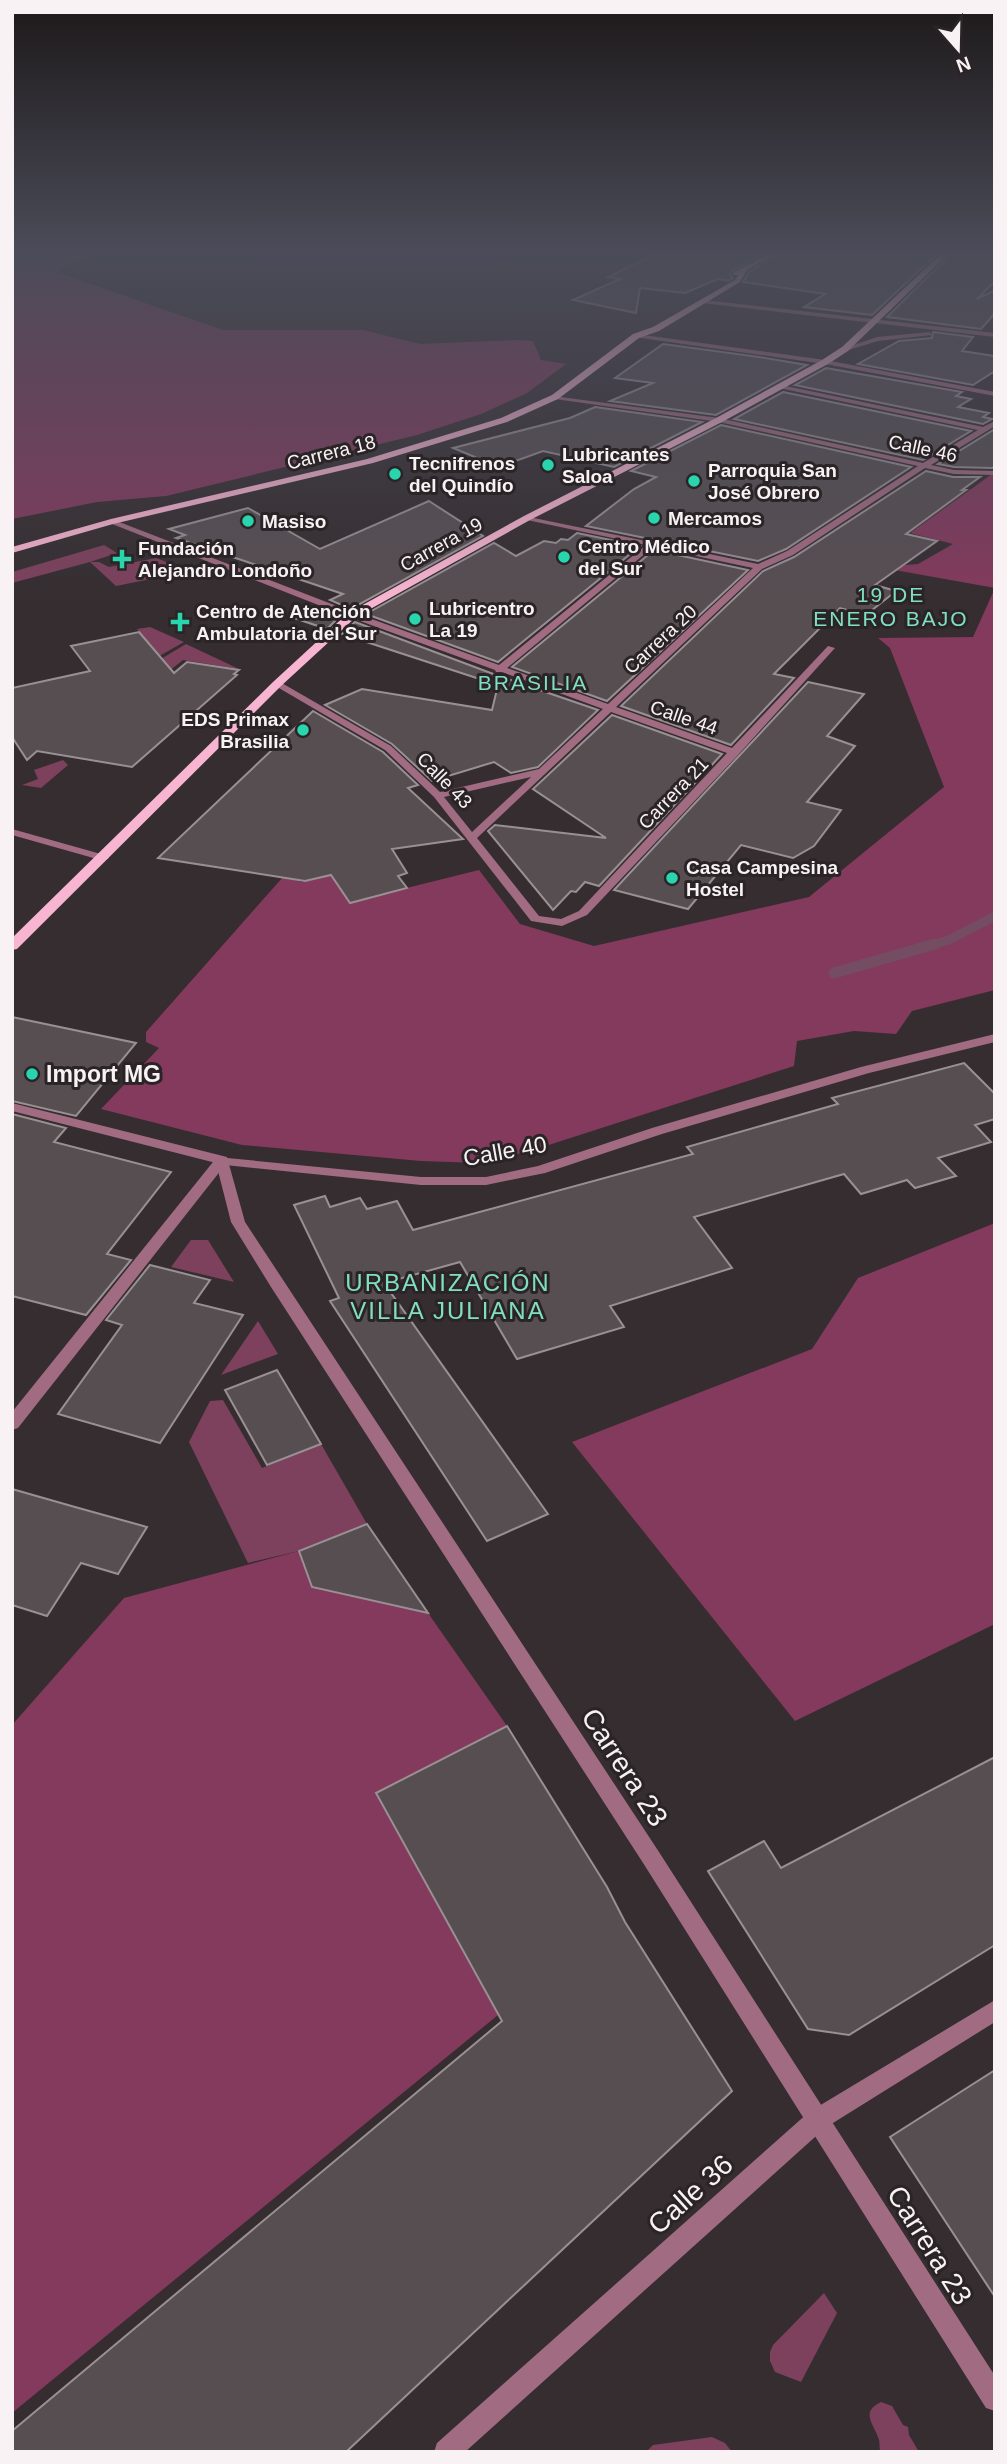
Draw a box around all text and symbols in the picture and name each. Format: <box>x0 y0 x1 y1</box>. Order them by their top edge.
north arrow <box>923 14 993 84</box>
text: N <box>954 52 974 77</box>
street label: Carrera 18 <box>285 431 378 474</box>
street label: Calle 46 <box>887 431 959 466</box>
place label: Lubricantes Saloa <box>562 444 670 487</box>
place label: Tecnifrenos del Quindío <box>409 453 515 496</box>
marker: Lubricantes Saloa <box>540 457 556 473</box>
place label: Parroquia San José Obrero <box>708 460 837 503</box>
marker: Tecnifrenos del Quindío <box>387 466 403 482</box>
marker: Parroquia San José Obrero <box>686 473 702 489</box>
place label: Mercamos <box>668 508 762 529</box>
marker: Mercamos <box>646 510 662 526</box>
place label: Masiso <box>262 511 326 532</box>
marker: Masiso <box>240 513 256 529</box>
street label: Carrera 19 <box>396 513 486 576</box>
place label: Centro Médico del Sur <box>578 536 710 579</box>
place label: Fundación Alejandro Londoño <box>138 538 312 581</box>
marker: Fundación Alejandro Londoño <box>112 549 132 569</box>
marker: Centro Médico del Sur <box>556 549 572 565</box>
district label: 19 DE ENERO BAJO <box>813 583 969 630</box>
place label: Lubricentro La 19 <box>429 598 535 641</box>
place label: Centro de Atención Ambulatoria del Sur <box>196 601 377 644</box>
street label: Carrera 20 <box>620 601 701 678</box>
marker: Lubricentro La 19 <box>407 611 423 627</box>
marker: Centro de Atención Ambulatoria del Sur <box>170 612 190 632</box>
district label: BRASILIA <box>478 671 588 694</box>
street label: Calle 44 <box>647 696 721 739</box>
place label: EDS Primax Brasilia <box>181 709 289 752</box>
marker: EDS Primax Brasilia <box>295 722 311 738</box>
street label: Calle 43 <box>413 748 476 813</box>
street label: Carrera 21 <box>634 753 712 833</box>
place label: Casa Campesina Hostel <box>686 857 839 900</box>
marker: Casa Campesina Hostel <box>664 870 680 886</box>
place label: Import MG <box>46 1061 161 1087</box>
marker: Import MG <box>24 1066 40 1082</box>
street label: Calle 40 <box>461 1131 549 1171</box>
district label: URBANIZACIÓN VILLA JULIANA <box>345 1269 551 1324</box>
street label: Carrera 23 <box>575 1703 674 1832</box>
street label: Calle 36 <box>642 2148 739 2240</box>
street label: Carrera 23 <box>881 2180 978 2310</box>

